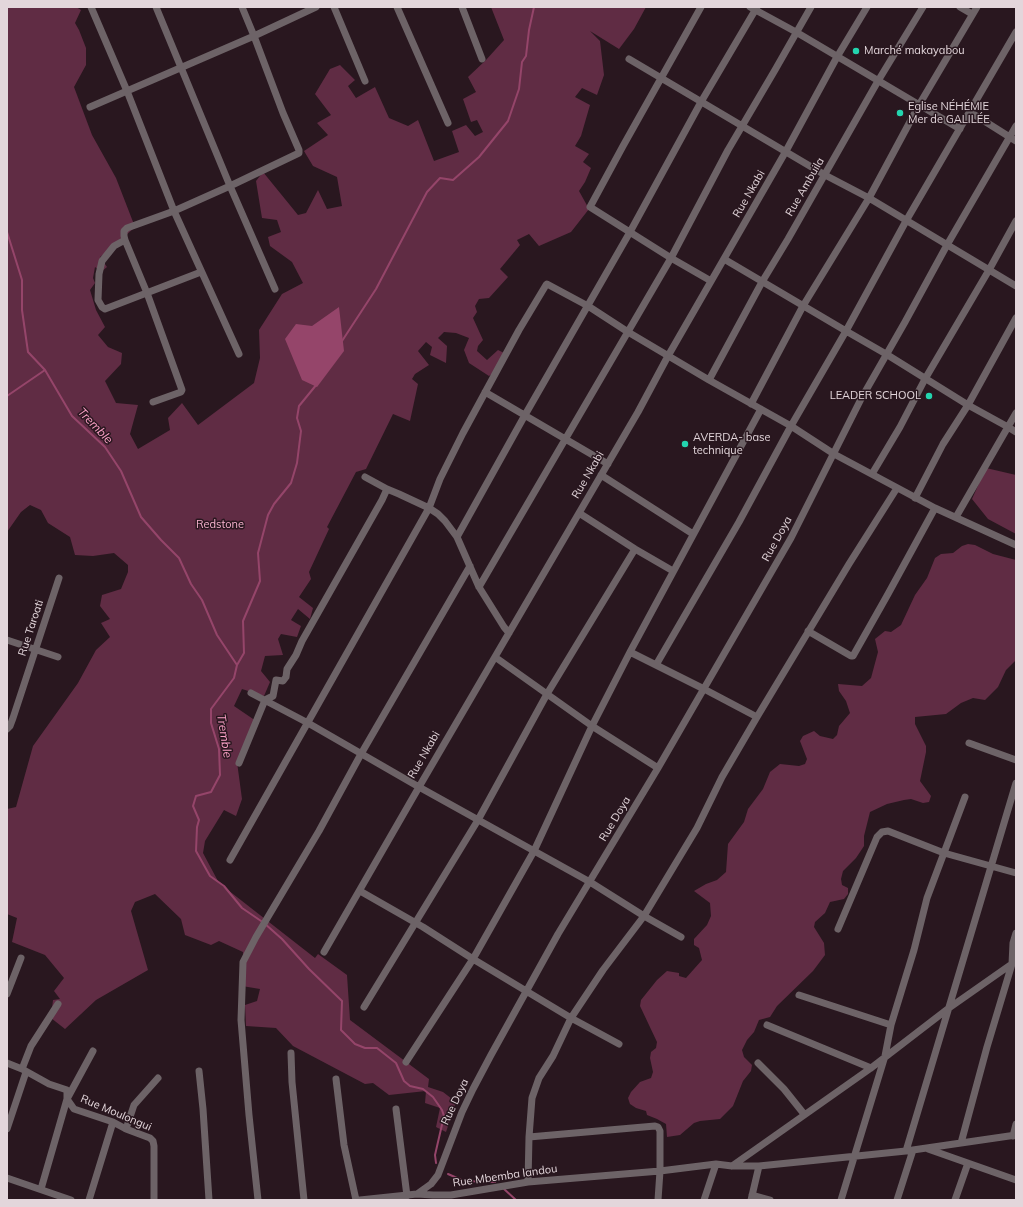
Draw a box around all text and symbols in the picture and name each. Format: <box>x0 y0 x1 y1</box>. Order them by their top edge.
place label: Marché makayabou <box>864 44 965 58</box>
marker: Marché makayabou <box>851 46 861 56</box>
place label: Eglise NÉHÉMIE Mer de GALILÉE <box>908 100 990 126</box>
marker: Eglise NÉHÉMIE Mer de GALILÉE <box>895 108 905 118</box>
street label: Rue Ambuila <box>783 155 827 219</box>
street label: Rue Nkabi <box>730 168 768 220</box>
place label: LEADER SCHOOL <box>830 389 921 403</box>
marker: LEADER SCHOOL <box>924 391 934 401</box>
water label: Tremble <box>74 405 116 447</box>
place label: AVERDA- base technique <box>693 431 770 457</box>
marker: AVERDA- base technique <box>680 439 690 449</box>
street label: Rue Nkabi <box>569 449 607 501</box>
street label: Rue Doya <box>759 514 795 564</box>
park label: Redstone <box>196 518 244 532</box>
street label: Rue Taroati <box>16 598 46 658</box>
water label: Tremble <box>213 713 235 759</box>
street label: Rue Nkabi <box>405 729 443 781</box>
street label: Rue Doya <box>597 794 633 844</box>
street label: Rue Doya <box>439 1077 471 1127</box>
street label: Rue Moulongui <box>79 1092 153 1134</box>
street label: Rue Mbemba landou <box>452 1162 558 1190</box>

